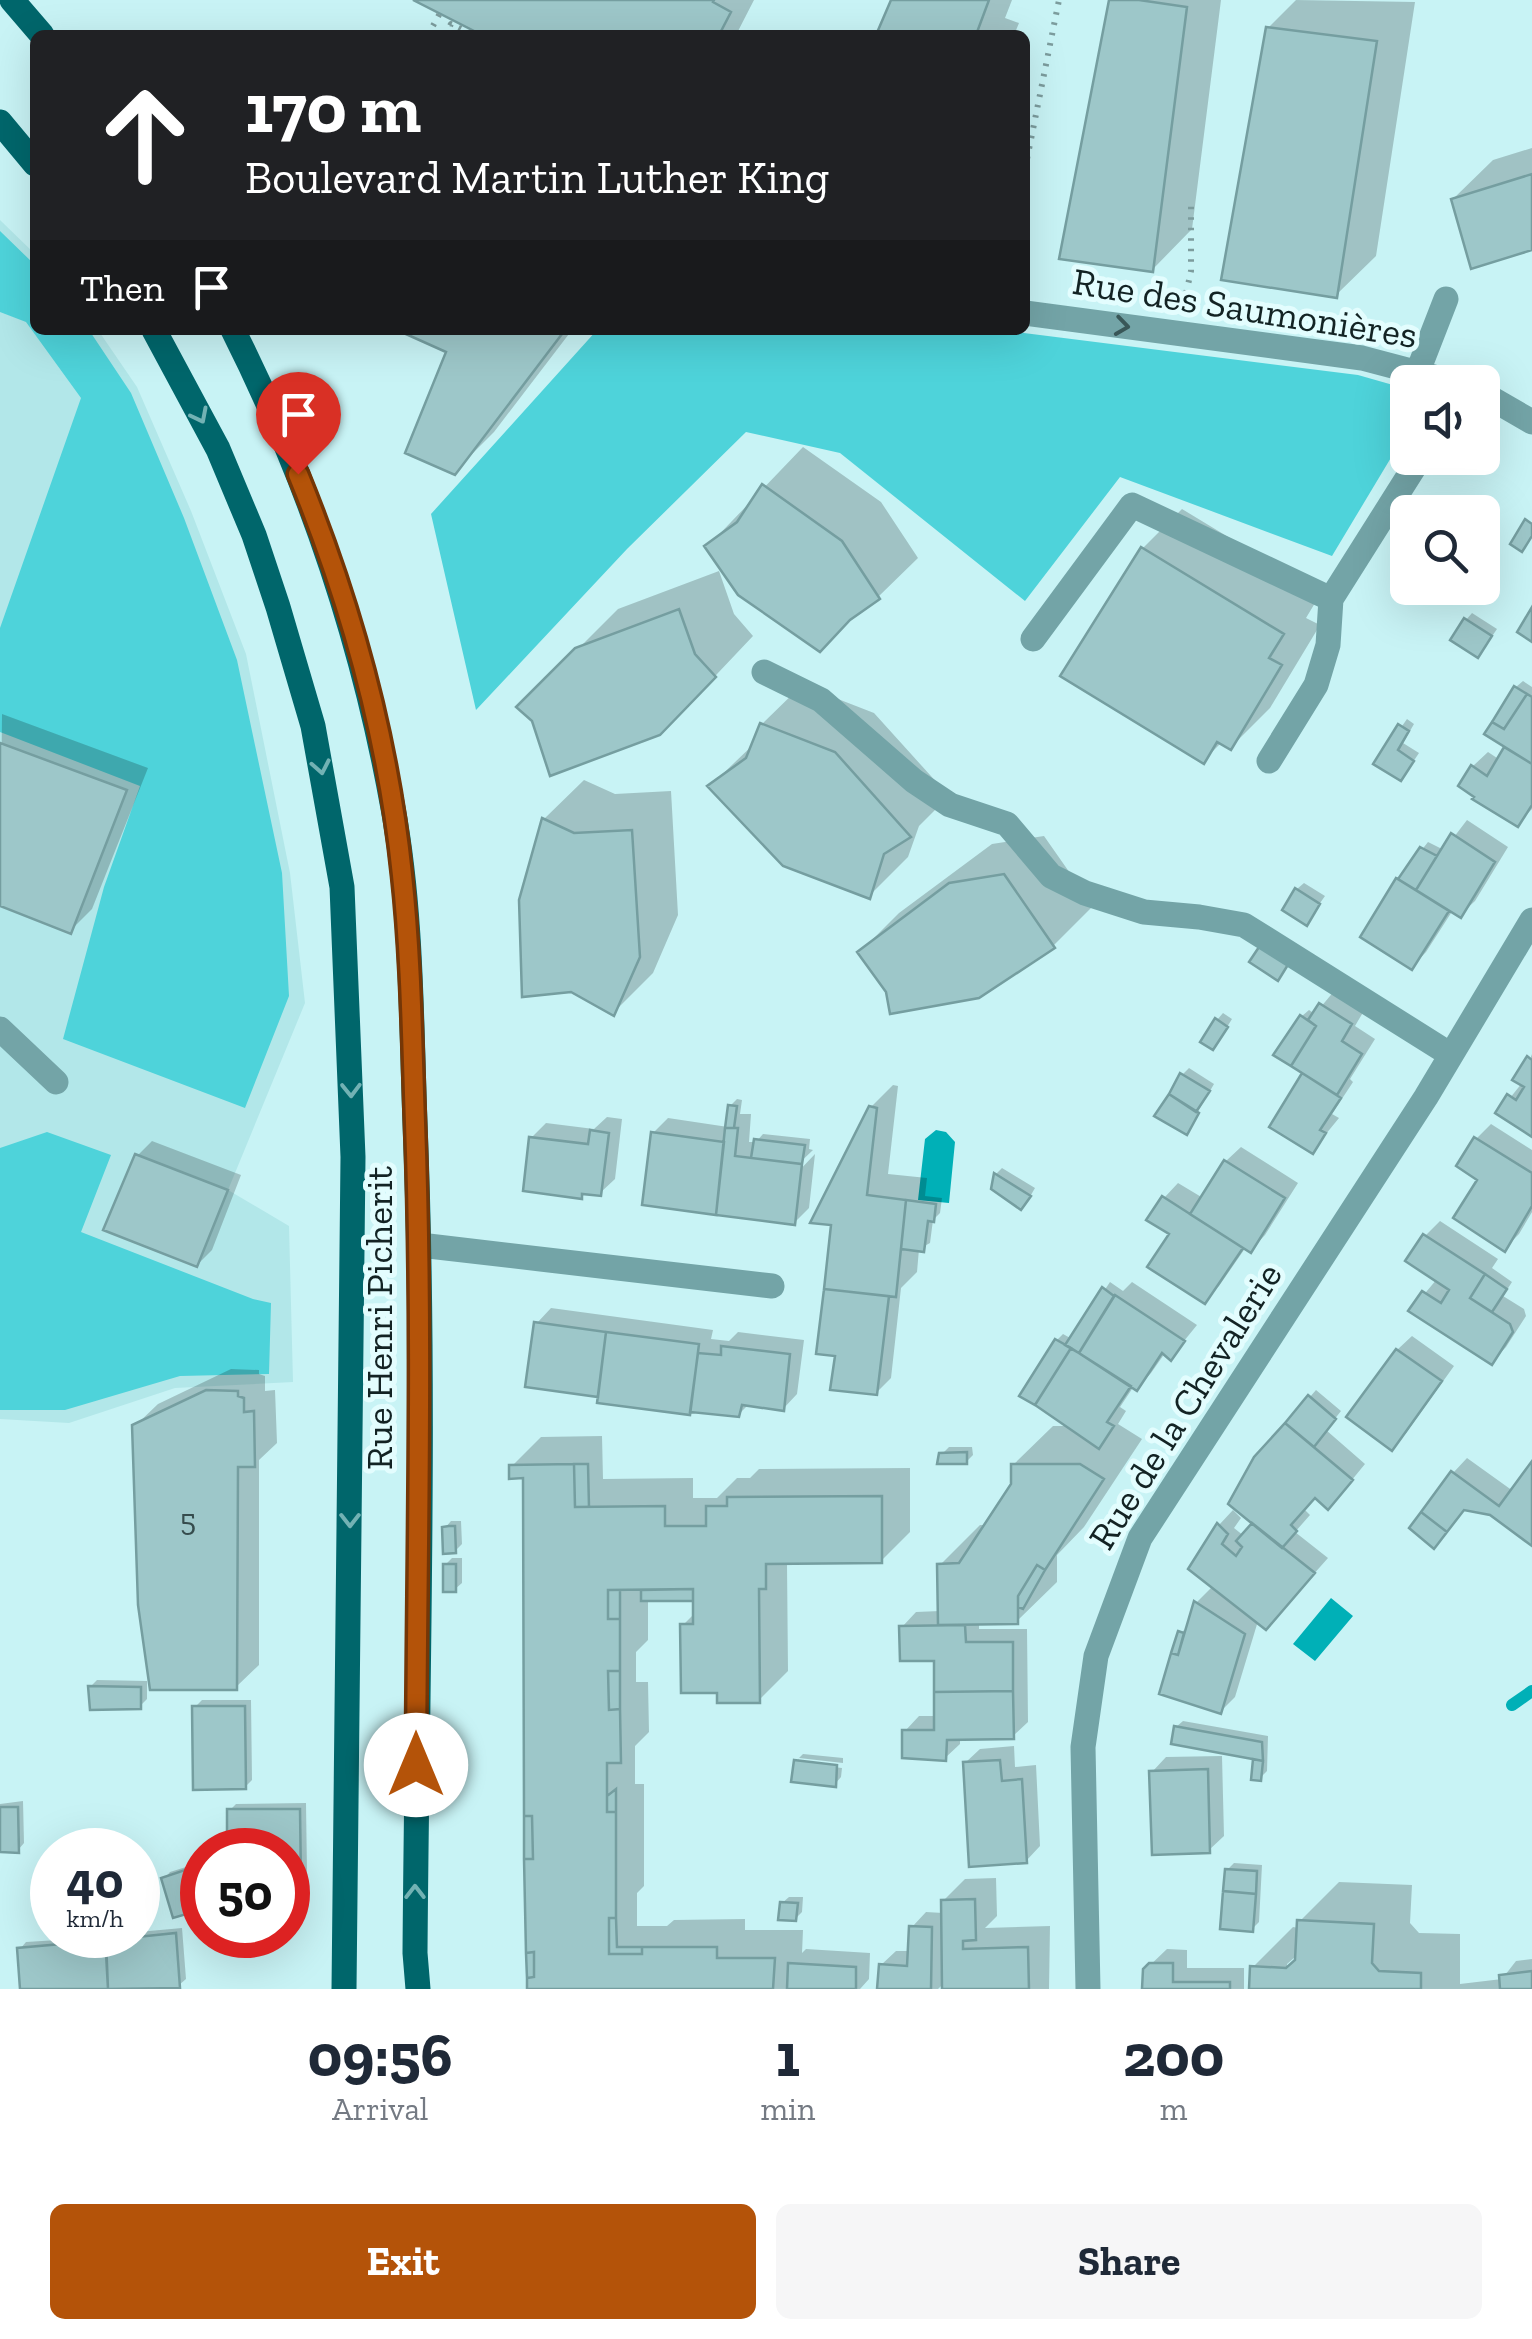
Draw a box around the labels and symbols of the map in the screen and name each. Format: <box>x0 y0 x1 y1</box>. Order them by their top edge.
street label: Rue des Saumonières <box>1069 258 1421 358</box>
one-way arrow <box>1113 314 1130 335</box>
pin <box>256 372 341 475</box>
one-way arrow <box>188 405 207 423</box>
one-way arrow <box>309 759 330 776</box>
one-way arrow <box>341 1083 362 1099</box>
street label: Rue Henri Picherit <box>356 1166 402 1470</box>
street label: Rue de la Chevalerie <box>1078 1254 1292 1558</box>
house number: 5 <box>180 1501 196 1539</box>
one-way arrow <box>339 1514 361 1529</box>
position arrow <box>364 1713 468 1817</box>
speed limit sign: 50 <box>180 1828 310 1958</box>
one-way arrow <box>404 1883 426 1898</box>

